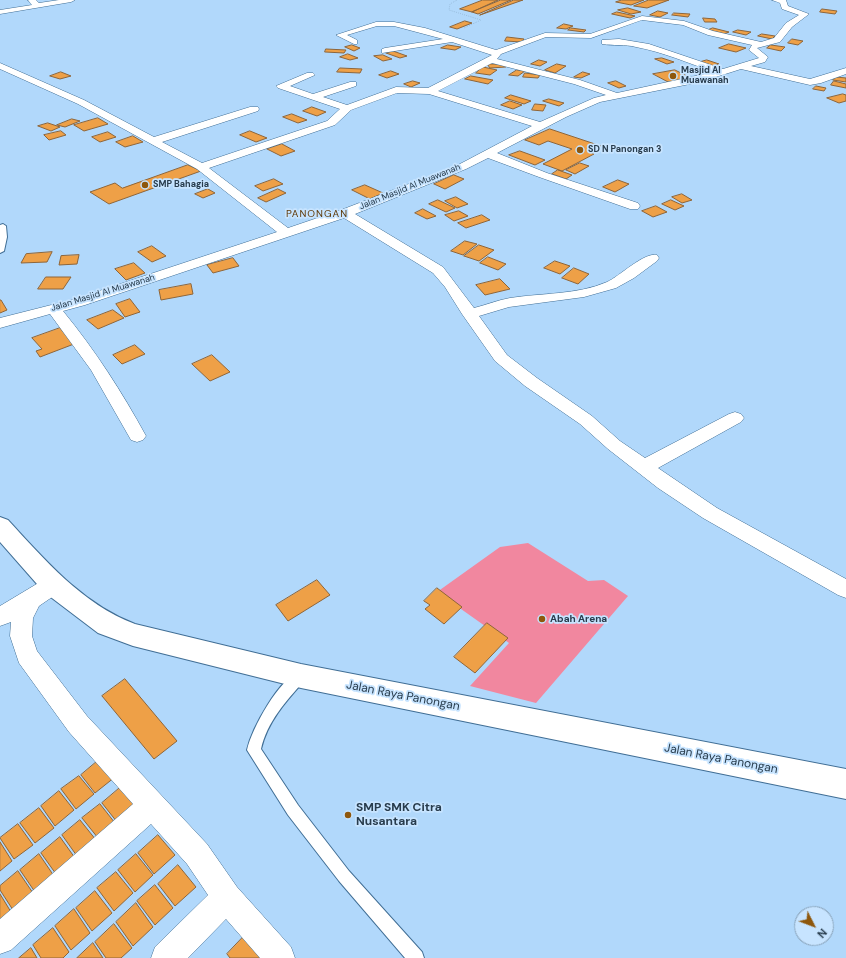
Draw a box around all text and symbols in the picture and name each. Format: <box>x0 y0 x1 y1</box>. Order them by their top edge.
place label: Masjid Al Muawanah <box>681 66 729 87</box>
marker: Masjid Al Muawanah <box>668 71 678 81</box>
marker: SD N Panongan 3 <box>575 145 585 155</box>
place label: SD N Panongan 3 <box>588 145 661 155</box>
street label: Jalan Masjid Al Muawanah <box>358 162 462 212</box>
marker: SMP Bahagia <box>140 180 150 190</box>
place label: SMP Bahagia <box>153 180 209 190</box>
district label: PANONGAN <box>286 208 348 220</box>
street label: Jalan Masjid Al Muawanah <box>50 272 156 314</box>
place label: Abah Arena <box>550 613 607 625</box>
marker: Abah Arena <box>537 614 547 624</box>
street label: Jalan Raya Panongan <box>345 678 461 714</box>
street label: Jalan Raya Panongan <box>663 741 779 777</box>
place label: SMP SMK Citra Nusantara <box>356 801 442 829</box>
marker: SMP SMK Citra Nusantara <box>343 810 353 820</box>
north arrow <box>794 906 834 946</box>
text: N <box>814 926 830 941</box>

